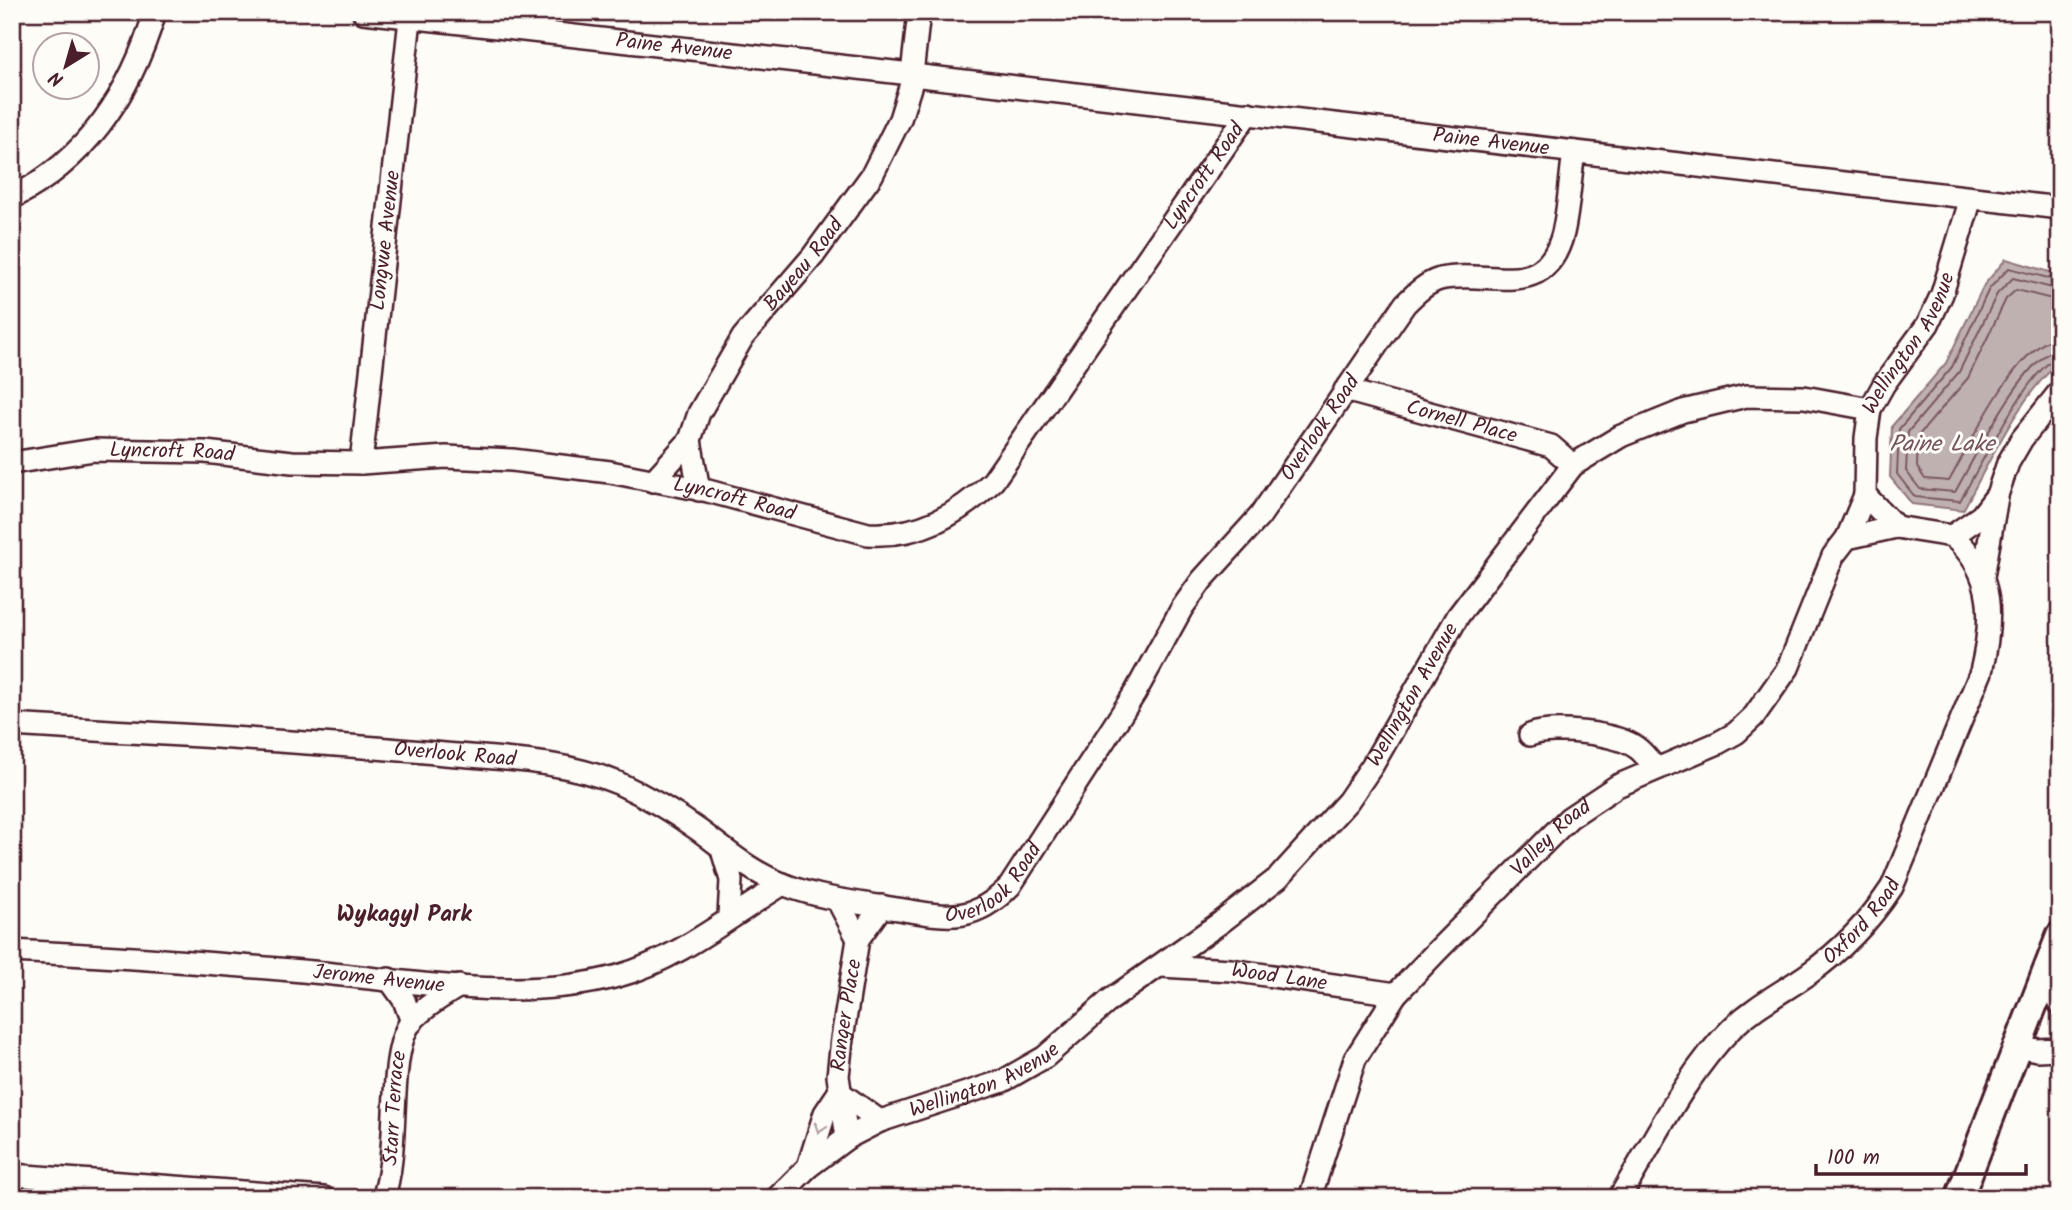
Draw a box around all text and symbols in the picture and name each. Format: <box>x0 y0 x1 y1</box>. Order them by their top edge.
street label: Paine Avenue <box>614 24 735 70</box>
north arrow <box>32 32 102 102</box>
text: N <box>43 62 71 94</box>
street label: Lyncroft Road <box>1155 115 1254 237</box>
street label: Paine Avenue <box>1431 119 1552 165</box>
street label: Longvue Avenue <box>361 168 410 312</box>
street label: Bayeau Road <box>755 210 853 319</box>
street label: Wellington Avenue <box>1854 268 1964 420</box>
street label: Overlook Road <box>1272 367 1369 488</box>
street label: Cornell Place <box>1403 391 1521 453</box>
water label: Paine Lake <box>1889 427 1997 463</box>
street label: Lyncroft Road <box>109 434 237 472</box>
street label: Lyncroft Road <box>671 468 800 530</box>
street label: Wellington Avenue <box>1358 616 1468 773</box>
street label: Overlook Road <box>392 733 518 776</box>
street label: Valley Road <box>1503 791 1598 885</box>
street label: Overlook Road <box>945 835 1051 932</box>
street label: Oxford Road <box>1815 873 1910 973</box>
district label: Wykagyl Park <box>336 897 472 933</box>
street label: Wood Lane <box>1229 954 1330 1000</box>
street label: Jerome Avenue <box>312 956 447 1002</box>
street label: Ranger Place <box>822 956 871 1073</box>
street label: Wellington Avenue <box>905 1034 1068 1127</box>
street label: Starr Terrace <box>374 1048 416 1167</box>
one-way arrow <box>814 1121 828 1133</box>
scale bar <box>1816 1133 2026 1177</box>
text: 100 m <box>1827 1142 1880 1175</box>

